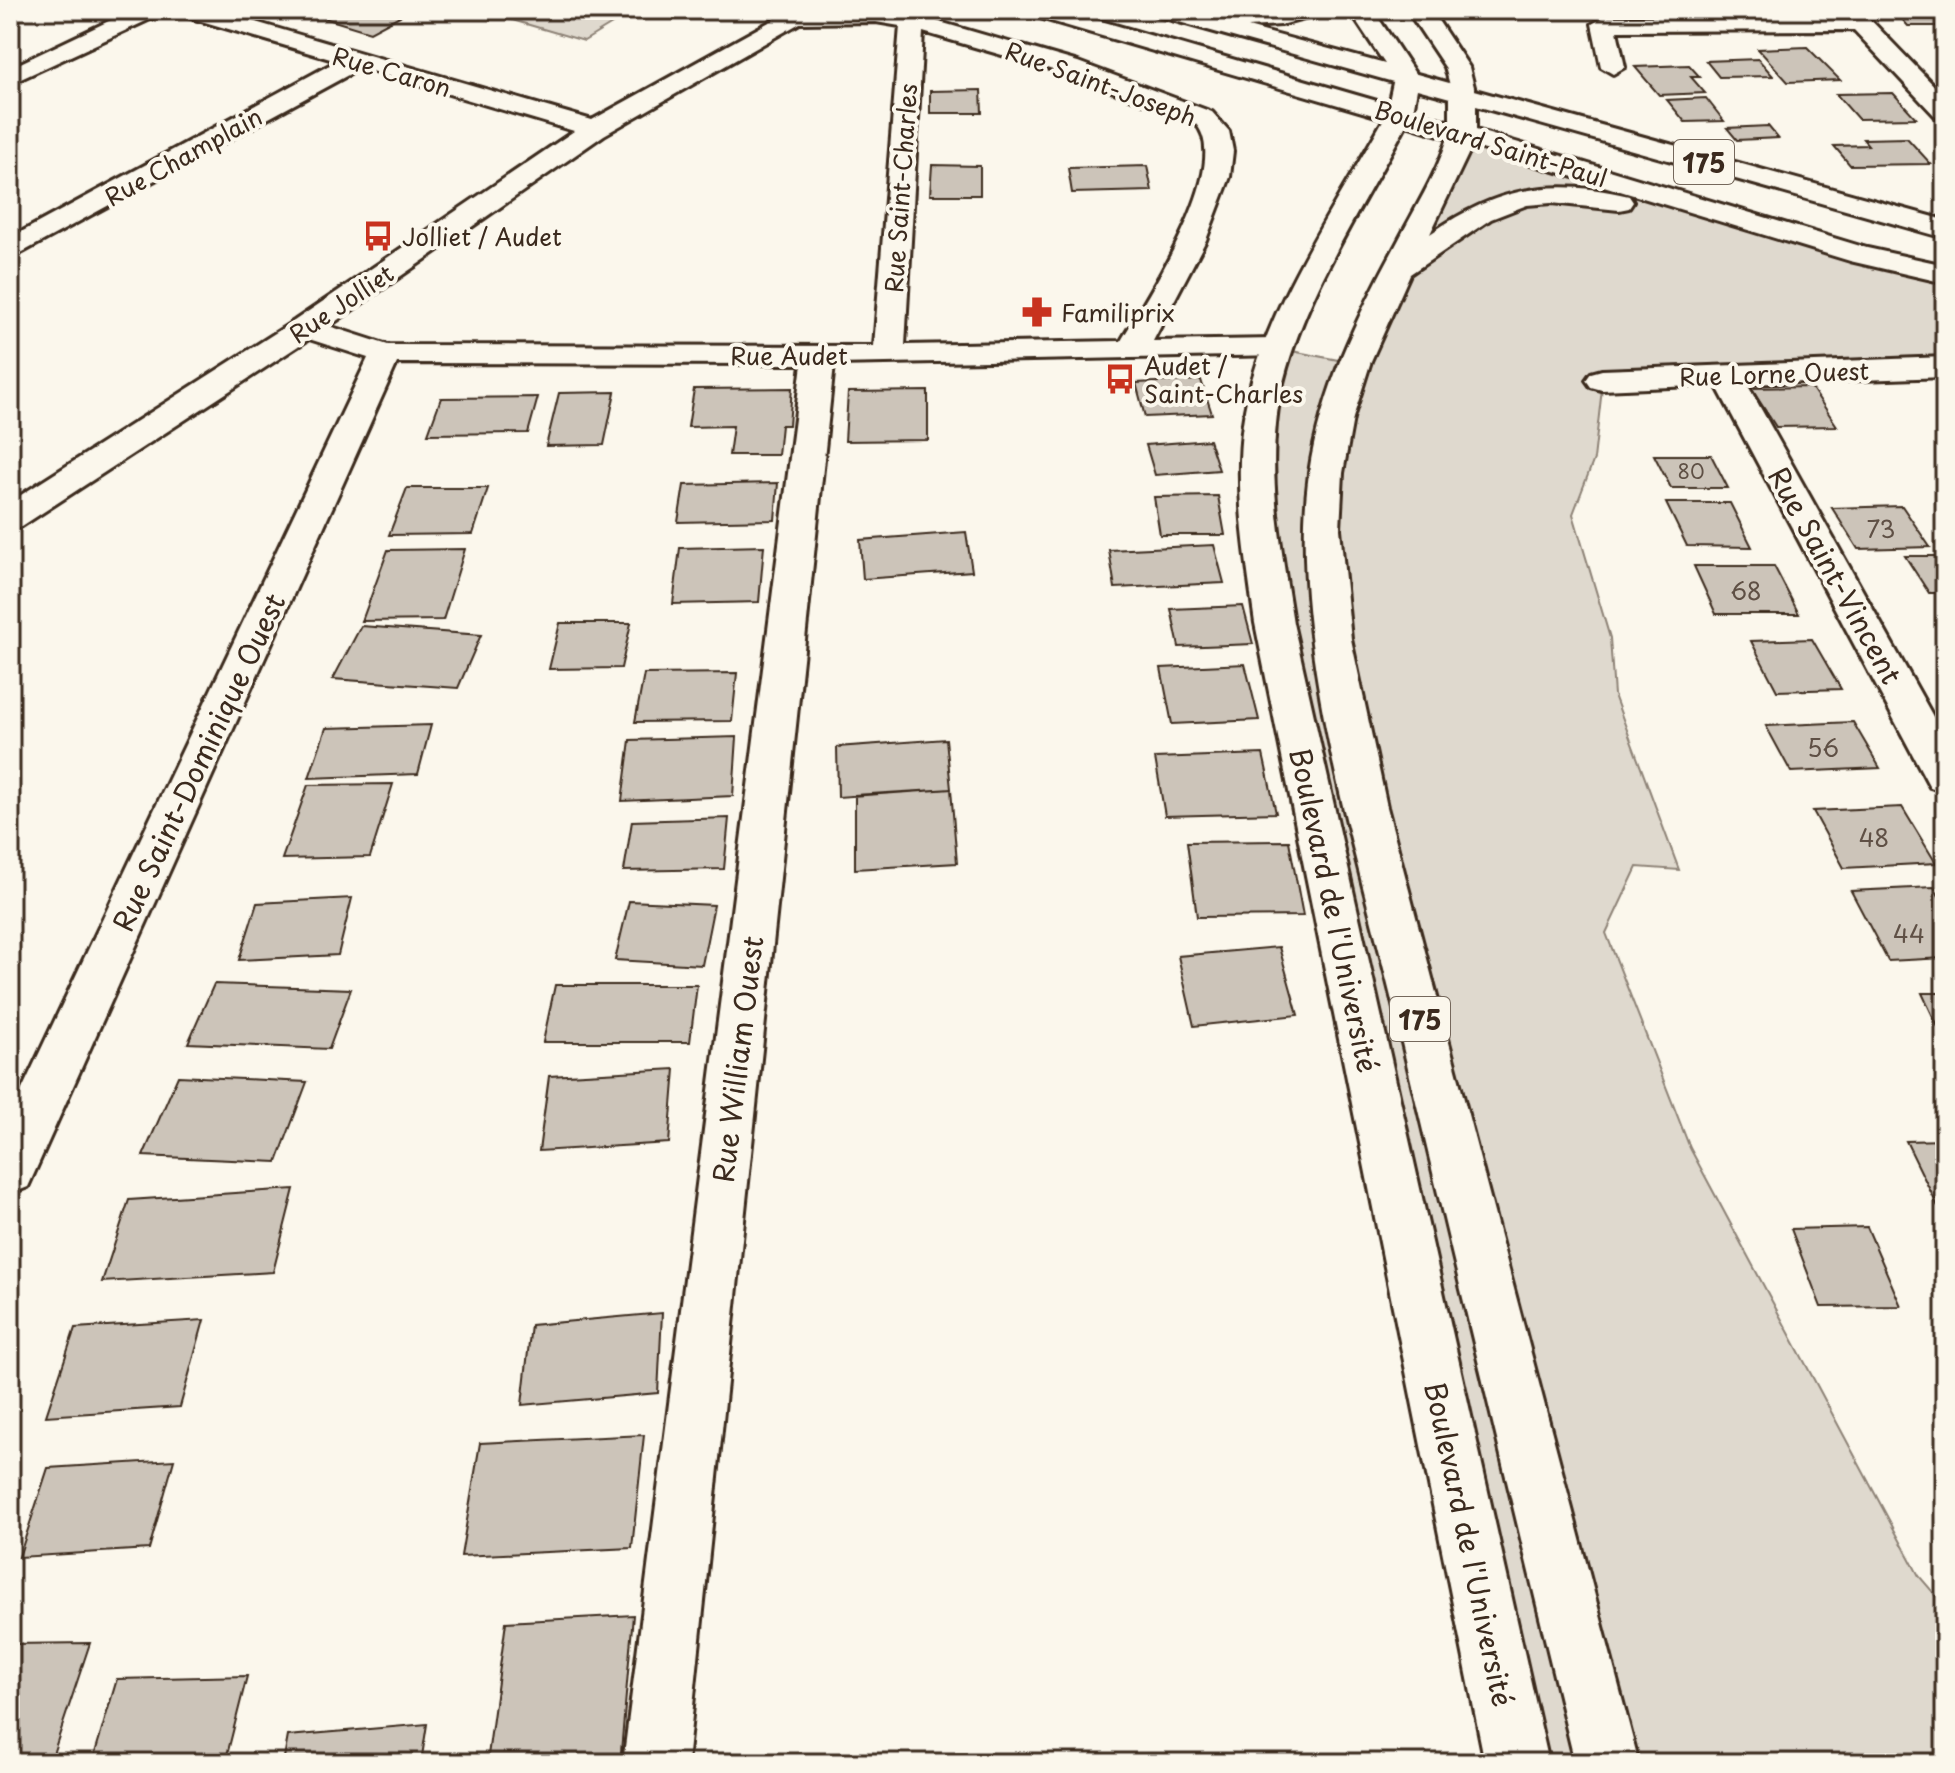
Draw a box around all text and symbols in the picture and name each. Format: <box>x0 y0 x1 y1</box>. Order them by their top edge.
street label: Rue Saint-Joseph <box>1000 32 1202 134</box>
street label: Rue Caron <box>329 37 455 105</box>
street label: Rue Saint-Charles <box>875 82 925 294</box>
street label: Boulevard Saint-Paul <box>1370 91 1612 195</box>
street label: Rue Champlain <box>98 98 268 214</box>
road number: 175 <box>1674 140 1734 184</box>
place label: Jolliet / Audet <box>402 218 562 254</box>
bus stop icon: Jolliet / Audet <box>361 219 395 253</box>
street label: Rue Jolliet <box>282 255 400 351</box>
place label: Familiprix <box>1061 294 1175 330</box>
pharmacy icon: Familiprix <box>1020 295 1054 329</box>
street label: Rue Audet <box>730 337 848 373</box>
place label: Audet / Saint-Charles <box>1144 347 1303 411</box>
street label: Rue Lorne Ouest <box>1678 352 1870 394</box>
bus stop icon: Audet / Saint-Charles <box>1103 362 1137 396</box>
house number: 80 <box>1677 456 1705 486</box>
street label: Rue Saint-Vincent <box>1758 458 1914 692</box>
house number: 73 <box>1867 510 1895 546</box>
house number: 68 <box>1730 572 1762 608</box>
street label: Rue Saint-Dominique Ouest <box>101 586 295 938</box>
house number: 56 <box>1807 729 1839 765</box>
street label: Boulevard de l'Université <box>1280 744 1390 1076</box>
house number: 48 <box>1859 819 1889 855</box>
house number: 44 <box>1893 915 1925 951</box>
street label: Rue William Ouest <box>701 933 773 1185</box>
road number: 175 <box>1390 997 1450 1041</box>
street label: Boulevard de l'Université <box>1415 1378 1525 1710</box>

